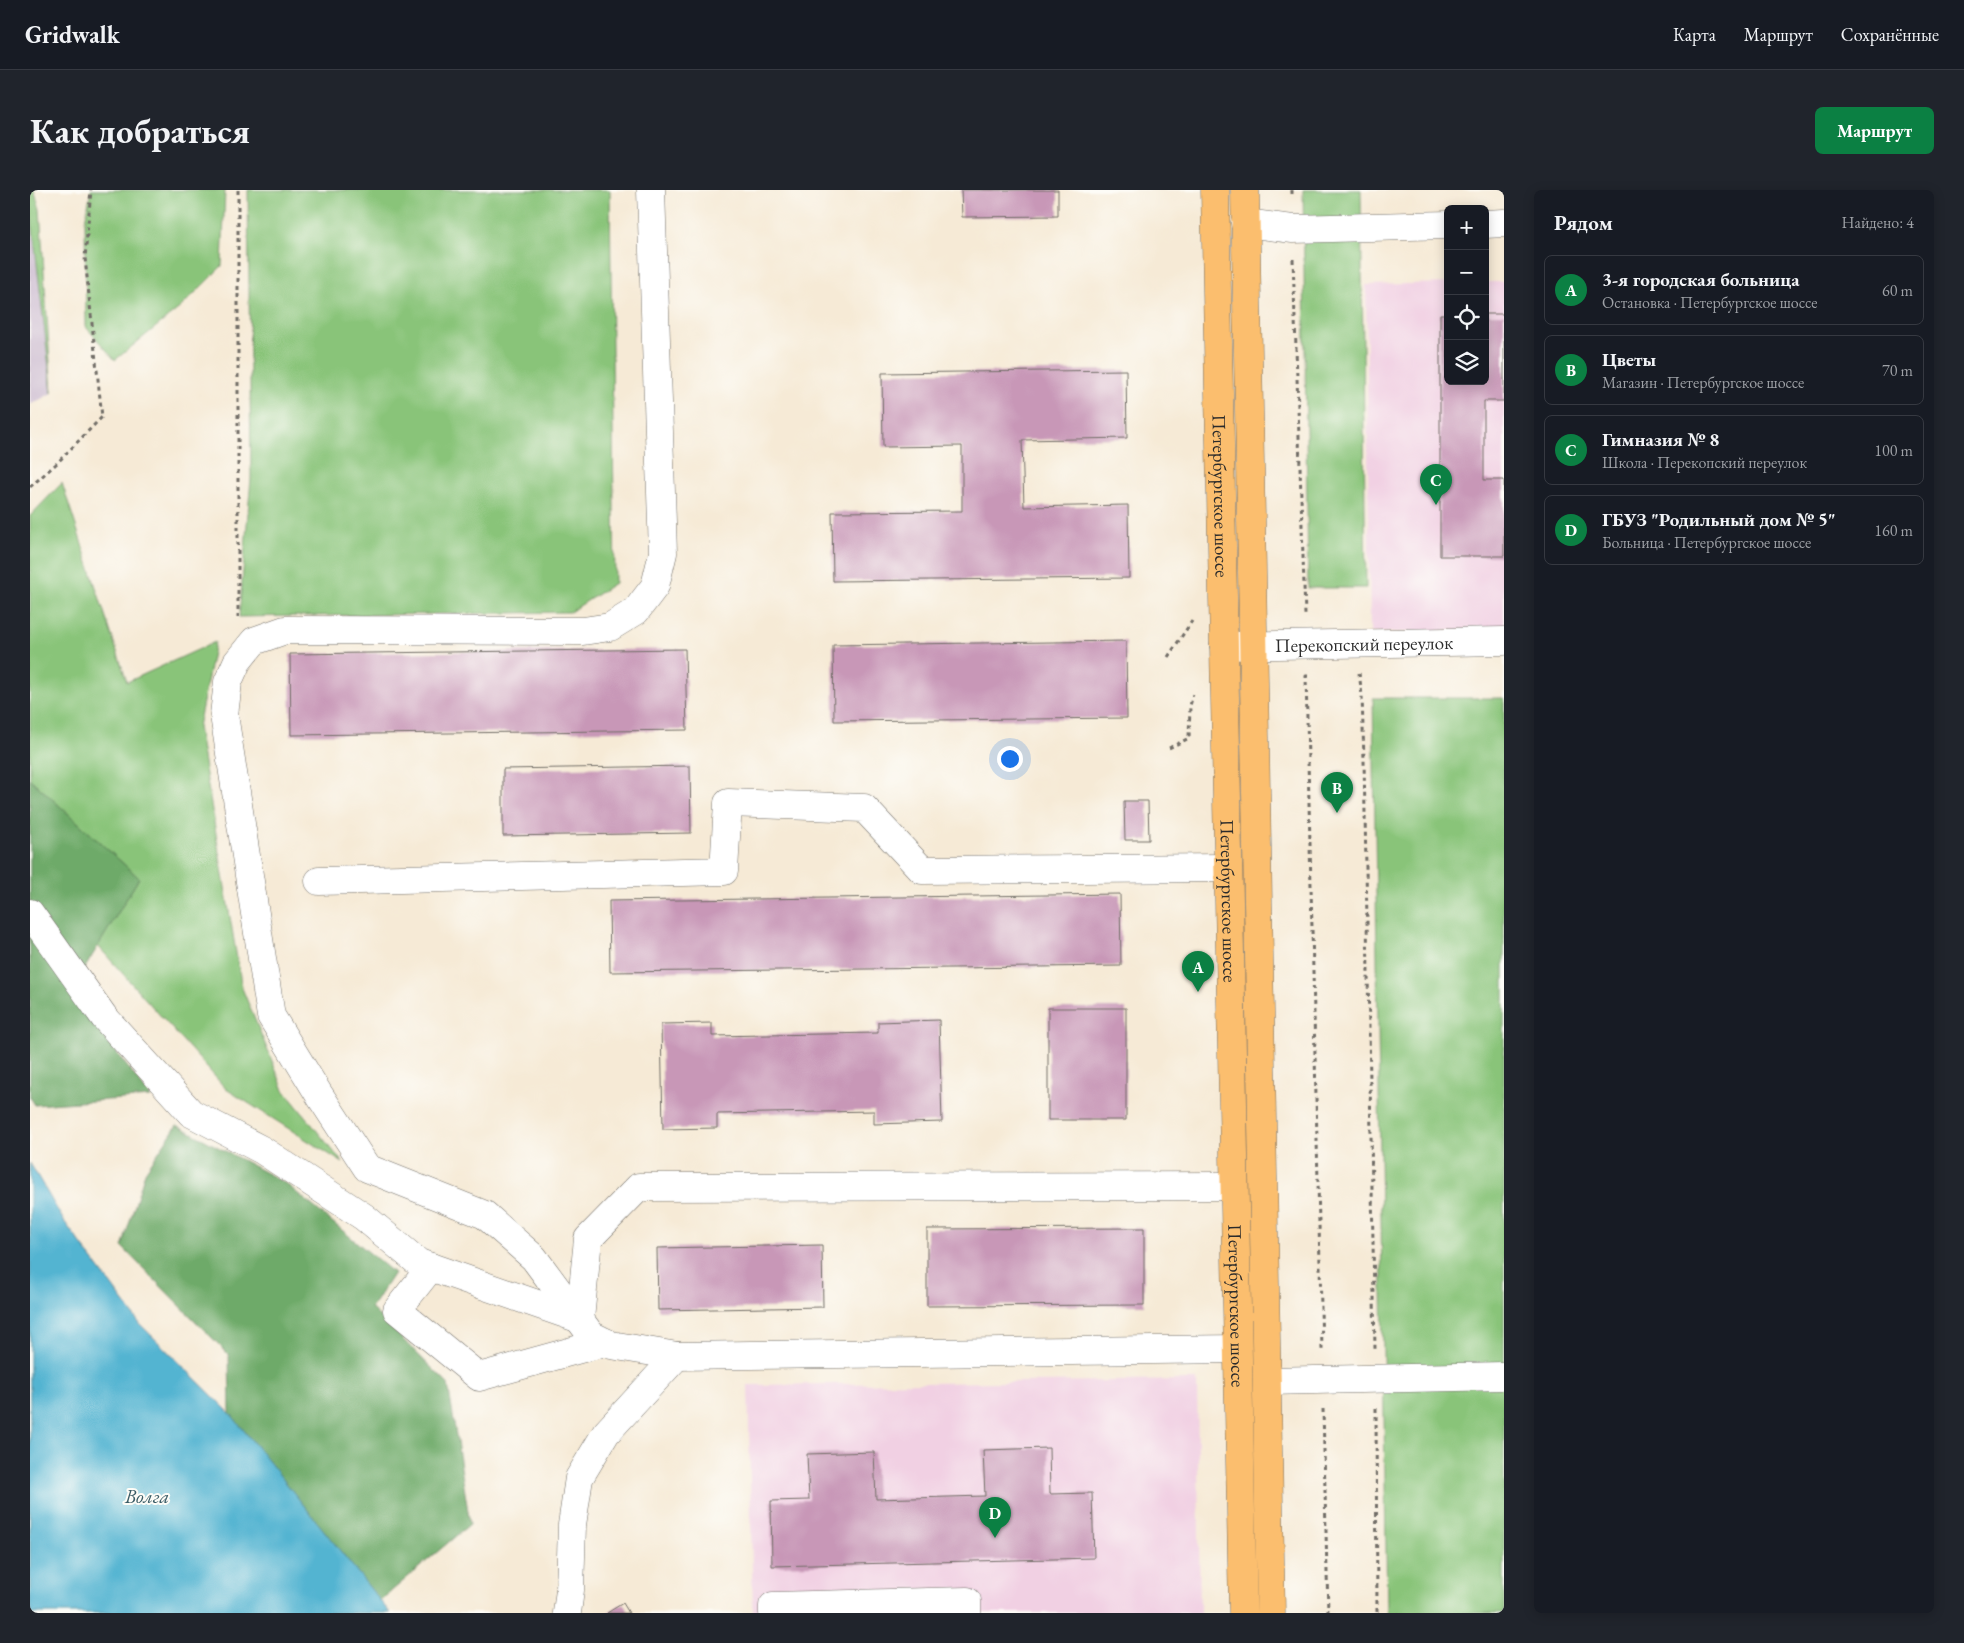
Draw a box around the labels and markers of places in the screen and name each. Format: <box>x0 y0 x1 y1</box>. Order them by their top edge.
pin: C <box>1420 464 1452 505</box>
pin: B <box>1321 772 1353 813</box>
pin: A <box>1182 951 1214 992</box>
pin: D <box>979 1497 1011 1538</box>

